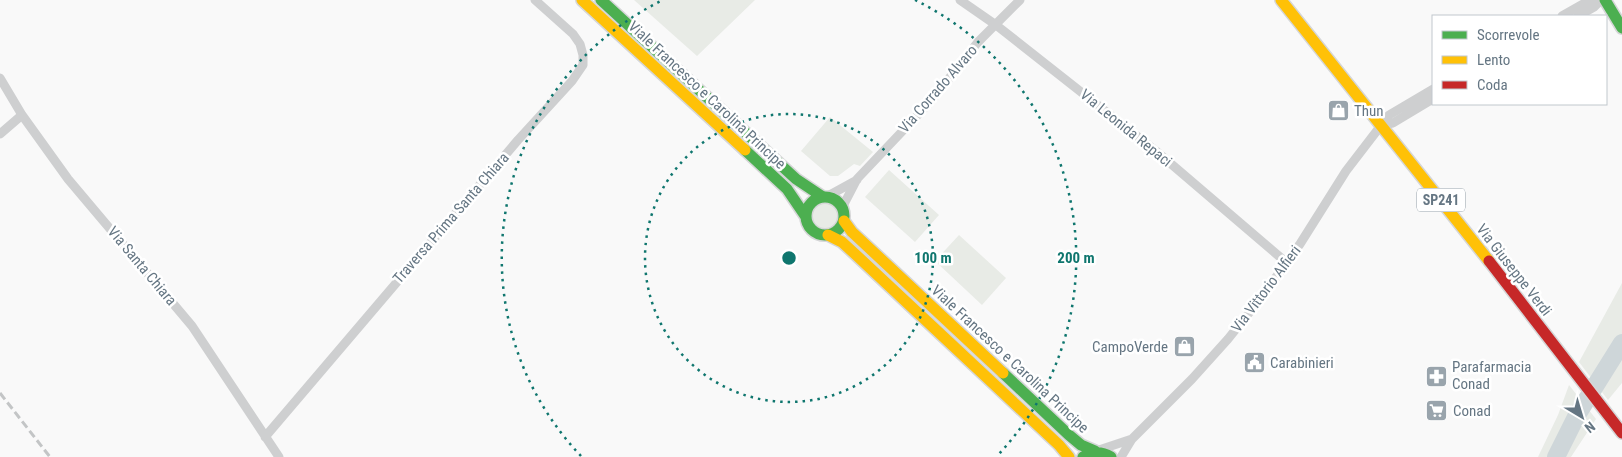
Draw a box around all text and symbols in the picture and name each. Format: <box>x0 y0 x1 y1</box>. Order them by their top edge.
legend <box>1432 15 1607 105</box>
street label: Viale Francesco e Carolina Principe <box>625 17 789 173</box>
text: Scorrevole <box>1477 26 1539 44</box>
street label: Via Corrado Alvaro <box>895 41 981 137</box>
text: Lento <box>1477 51 1510 69</box>
text: Coda <box>1477 76 1508 94</box>
street label: Via Leonida Repaci <box>1076 85 1176 171</box>
shop icon: Thun <box>1326 99 1350 123</box>
place label: Thun <box>1354 102 1384 120</box>
street label: Traversa Prima Santa Chiara <box>389 149 513 287</box>
road number: SP241 <box>1417 188 1465 212</box>
street label: Via Giuseppe Verdi <box>1473 220 1555 320</box>
street label: Via Santa Chiara <box>104 223 180 309</box>
street label: Via Vittorio Alfieri <box>1227 242 1305 336</box>
centre of rings <box>780 249 798 267</box>
text: 100 m <box>914 249 952 267</box>
text: 200 m <box>1057 249 1095 267</box>
street label: Viale Francesco e Carolina Principe <box>928 281 1092 437</box>
shop icon: CampoVerde <box>1172 335 1196 359</box>
place label: CampoVerde <box>1092 338 1168 356</box>
public building icon: Carabinieri <box>1242 351 1266 375</box>
place label: Carabinieri <box>1270 354 1334 372</box>
place label: Parafarmacia Conad <box>1452 358 1531 393</box>
pharmacy icon: Parafarmacia Conad <box>1424 364 1448 388</box>
north arrow <box>1557 392 1607 442</box>
supermarket icon: Conad <box>1425 399 1449 423</box>
place label: Conad <box>1453 402 1491 420</box>
text: N <box>1582 418 1598 436</box>

